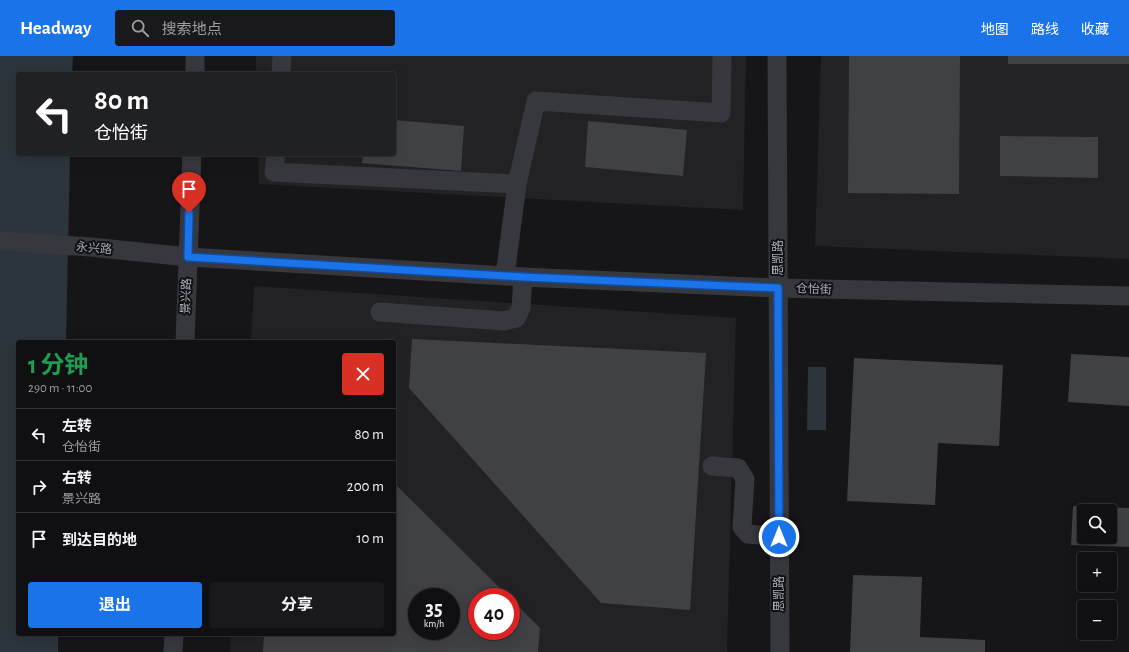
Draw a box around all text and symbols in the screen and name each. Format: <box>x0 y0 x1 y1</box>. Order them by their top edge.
search box <box>115 10 395 46</box>
icon: search <box>129 17 151 39</box>
text: Headway <box>20 19 91 38</box>
text: 搜索地点 <box>161 22 221 37</box>
text: 地图 <box>981 23 1009 37</box>
text: 路线 <box>1031 23 1059 37</box>
text: 收藏 <box>1081 23 1109 37</box>
text: 80 m <box>94 87 149 115</box>
icon: left <box>28 88 80 140</box>
text: 仓怡街 <box>94 125 148 143</box>
pin <box>172 172 206 213</box>
icon: arrive <box>178 178 200 200</box>
street label: 永兴路 <box>76 239 113 256</box>
street label: 思凯路 <box>771 240 784 276</box>
street label: 景兴路 <box>178 278 193 314</box>
street label: 仓怡街 <box>796 281 832 296</box>
button: close <box>342 353 384 395</box>
text: 1 分钟 <box>28 354 88 378</box>
text: 290 m · 11:00 <box>28 382 92 395</box>
text: 左转 <box>62 419 92 434</box>
icon: left <box>28 424 50 446</box>
text: 80 m <box>354 427 384 442</box>
text: 仓怡街 <box>62 441 101 454</box>
text: 右转 <box>62 471 92 486</box>
icon: right <box>28 476 50 498</box>
text: 200 m <box>347 479 384 494</box>
text: 景兴路 <box>62 493 101 506</box>
map controls <box>1077 504 1117 640</box>
button: search <box>1077 504 1117 544</box>
position arrow <box>758 516 800 558</box>
icon: arrive <box>28 528 50 550</box>
text: 10 m <box>356 531 384 546</box>
text: 到达目的地 <box>62 533 137 548</box>
button: + <box>1077 552 1117 592</box>
street label: 思凯路 <box>772 576 785 612</box>
button: 退出 <box>28 582 202 628</box>
button: 分享 <box>210 582 384 628</box>
speed limit sign: 40 <box>468 588 520 640</box>
text: 35 <box>425 599 443 619</box>
button: − <box>1077 600 1117 640</box>
text: km/h <box>424 619 444 629</box>

